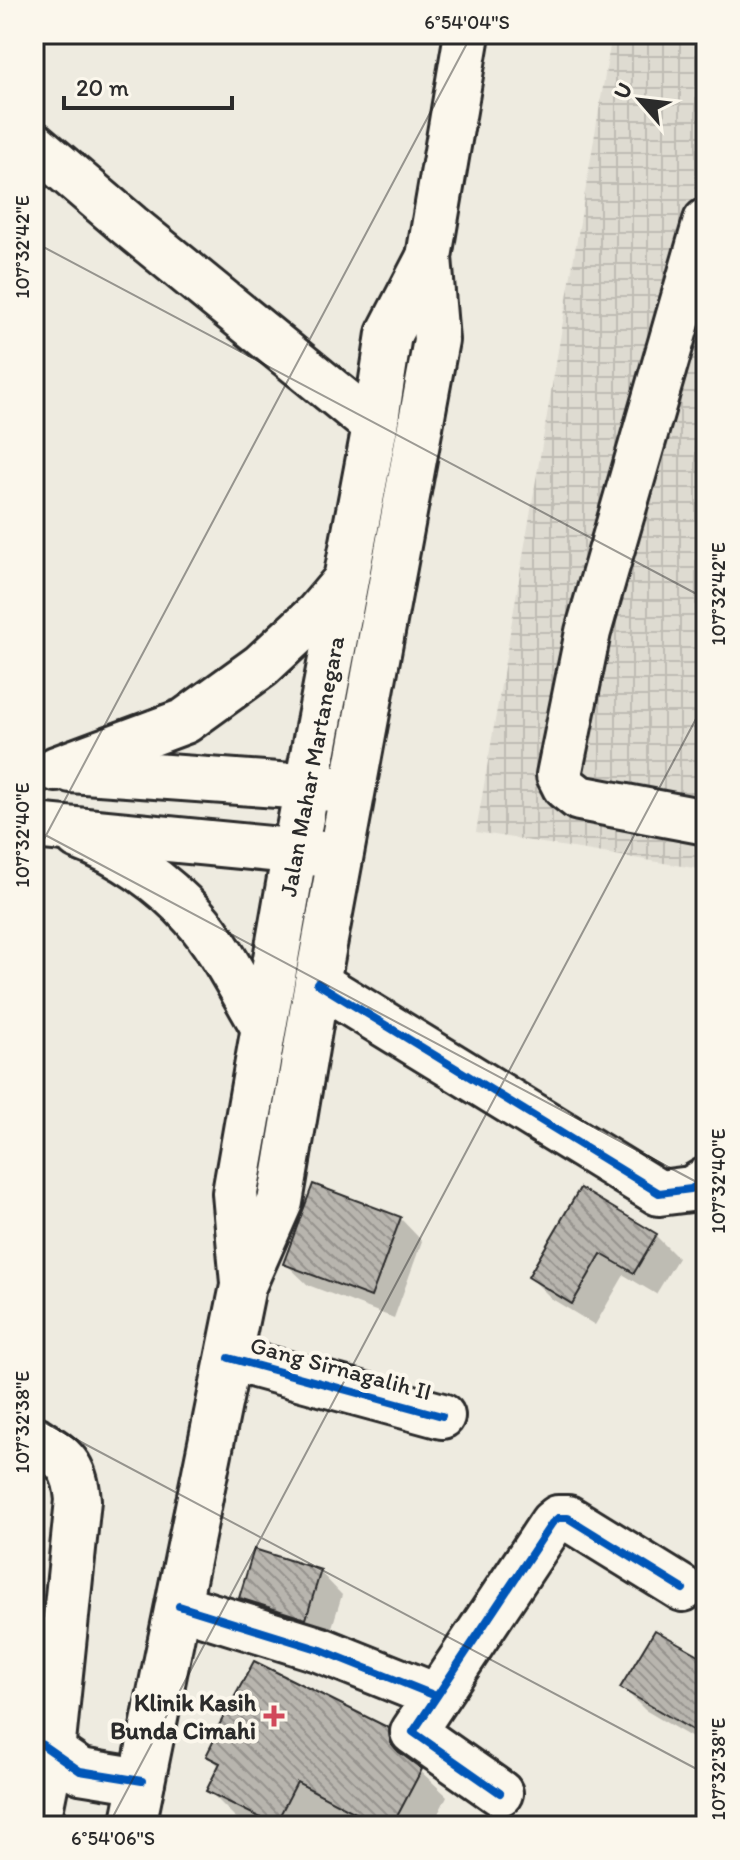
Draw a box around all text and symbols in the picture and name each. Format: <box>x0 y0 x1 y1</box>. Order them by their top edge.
text: 6°54'04"S <box>424 10 510 34</box>
scale bar <box>64 60 232 110</box>
north arrow <box>600 60 680 140</box>
text: 20 m <box>76 73 129 102</box>
text: U <box>607 78 638 104</box>
text: 107°32'42"E <box>10 195 34 299</box>
text: 107°32'42"E <box>706 542 730 646</box>
street label: Jalan Mahar Martanegara <box>273 633 350 899</box>
text: 107°32'40"E <box>10 782 34 888</box>
text: 107°32'40"E <box>706 1128 730 1234</box>
street label: Gang Sirnagalih II <box>247 1330 435 1406</box>
text: 107°32'38"E <box>10 1371 34 1473</box>
place label: Klinik Kasih Bunda Cimahi <box>110 1688 257 1745</box>
marker: Klinik Kasih Bunda Cimahi <box>263 1705 285 1727</box>
text: 107°32'38"E <box>706 1718 730 1820</box>
text: 6°54'06"S <box>71 1826 155 1850</box>

